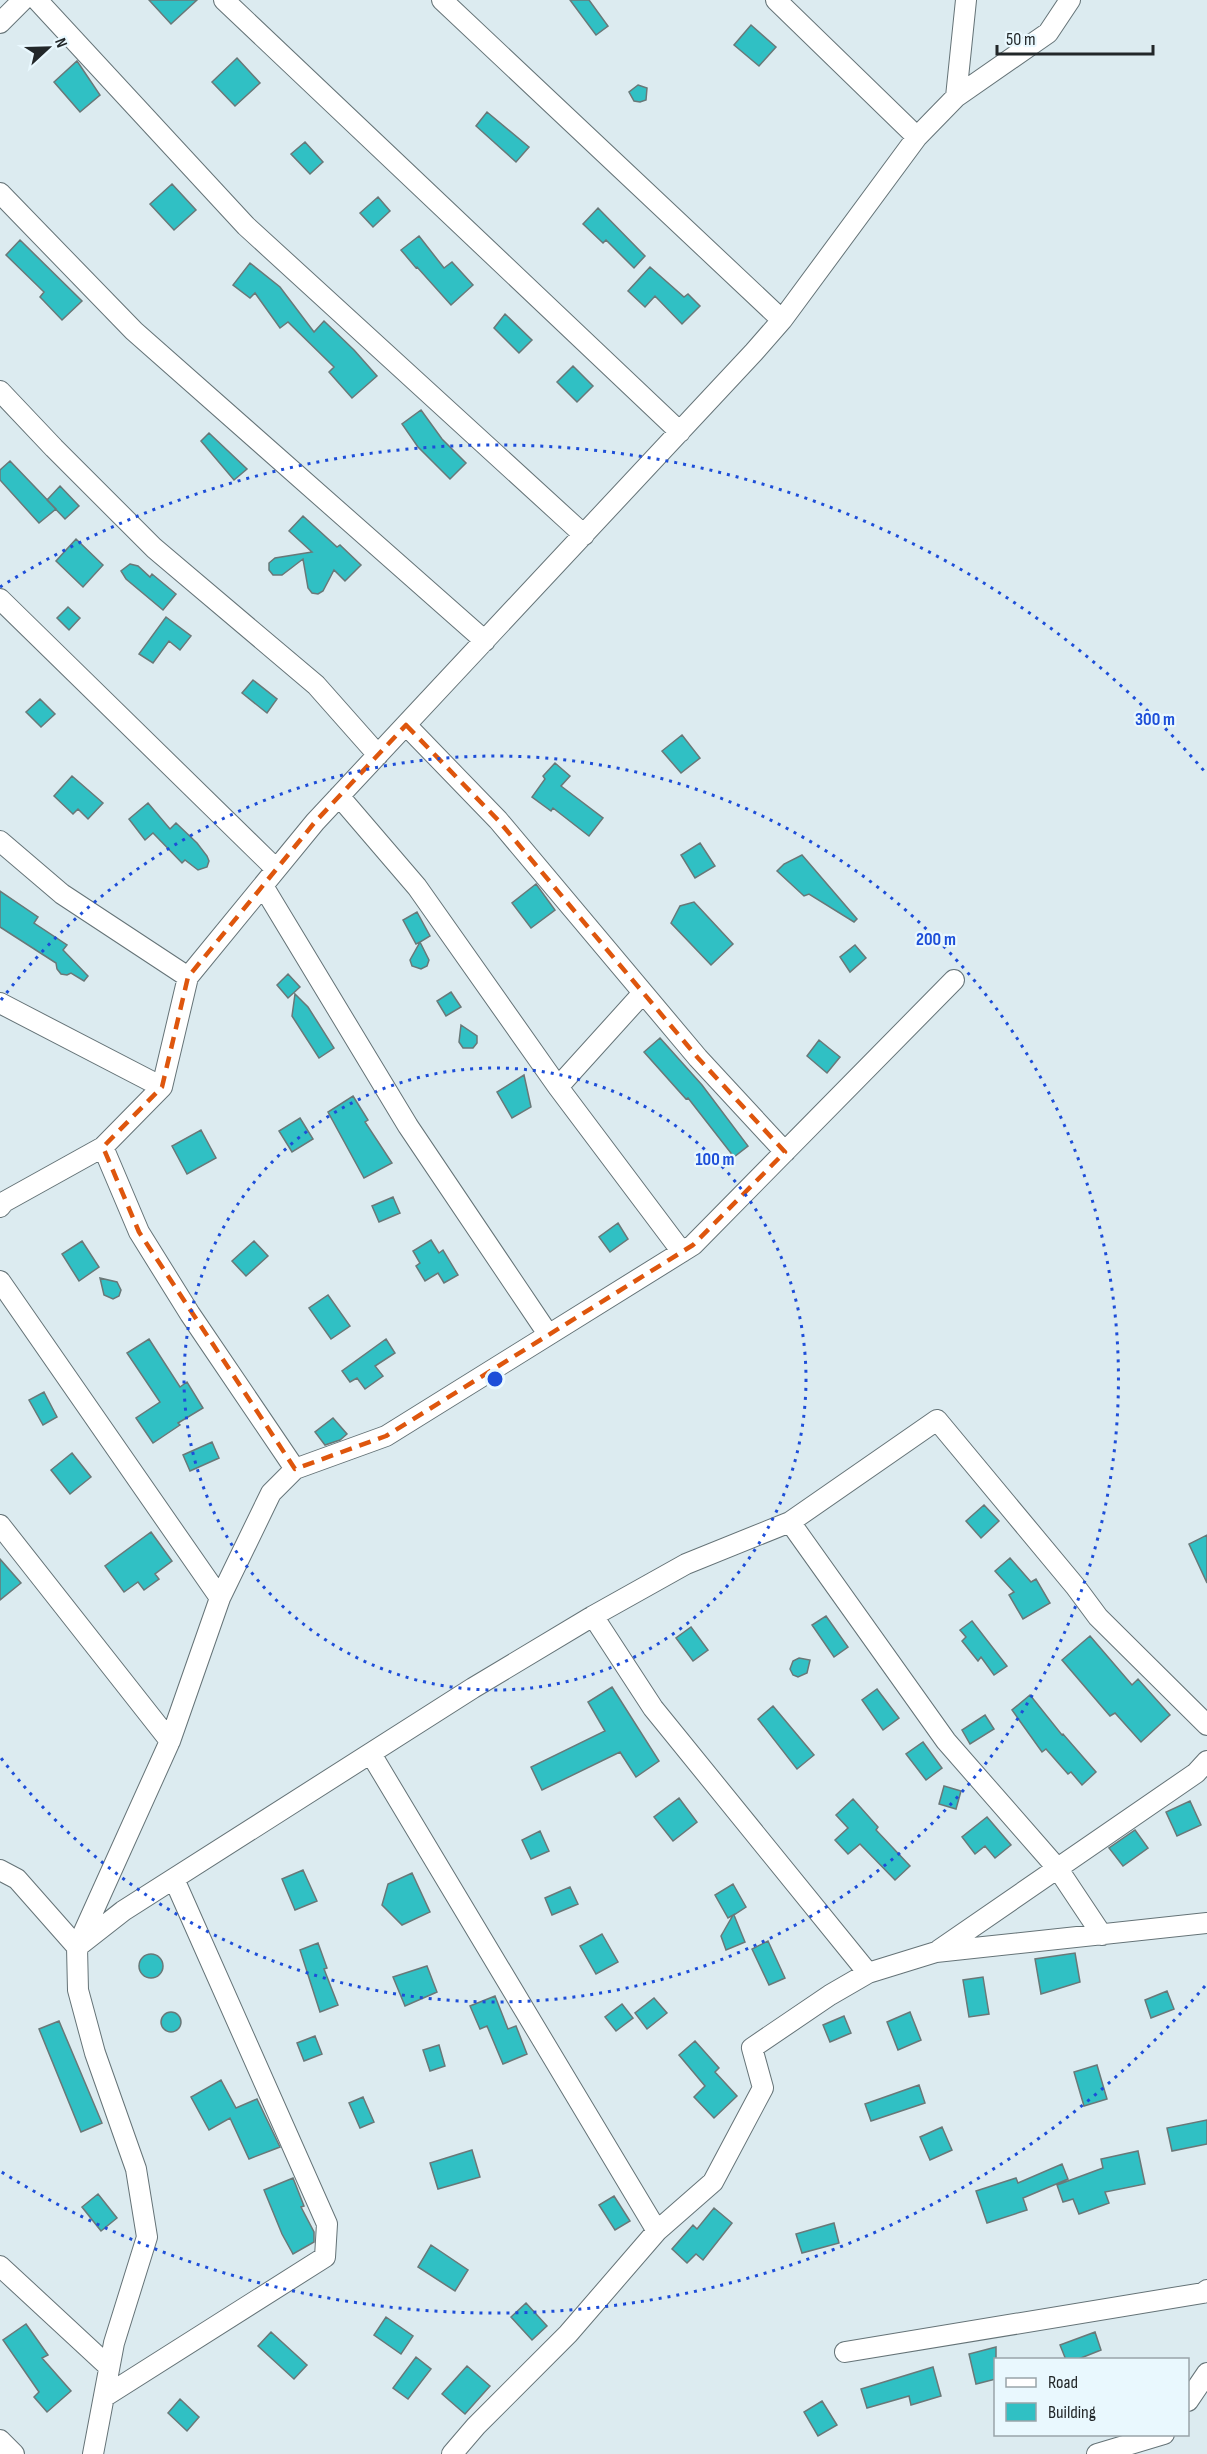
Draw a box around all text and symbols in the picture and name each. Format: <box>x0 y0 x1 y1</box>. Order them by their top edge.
north arrow <box>18 18 78 78</box>
scale bar <box>997 18 1153 56</box>
text: 50 m <box>1006 29 1036 50</box>
text: N <box>50 35 71 50</box>
text: 300 m <box>1135 709 1175 730</box>
text: 200 m <box>916 929 956 950</box>
text: 100 m <box>696 1149 735 1170</box>
centre of rings <box>485 1369 505 1389</box>
legend <box>994 2358 1189 2436</box>
text: Road <box>1048 2372 1078 2393</box>
text: Building <box>1048 2402 1096 2423</box>

